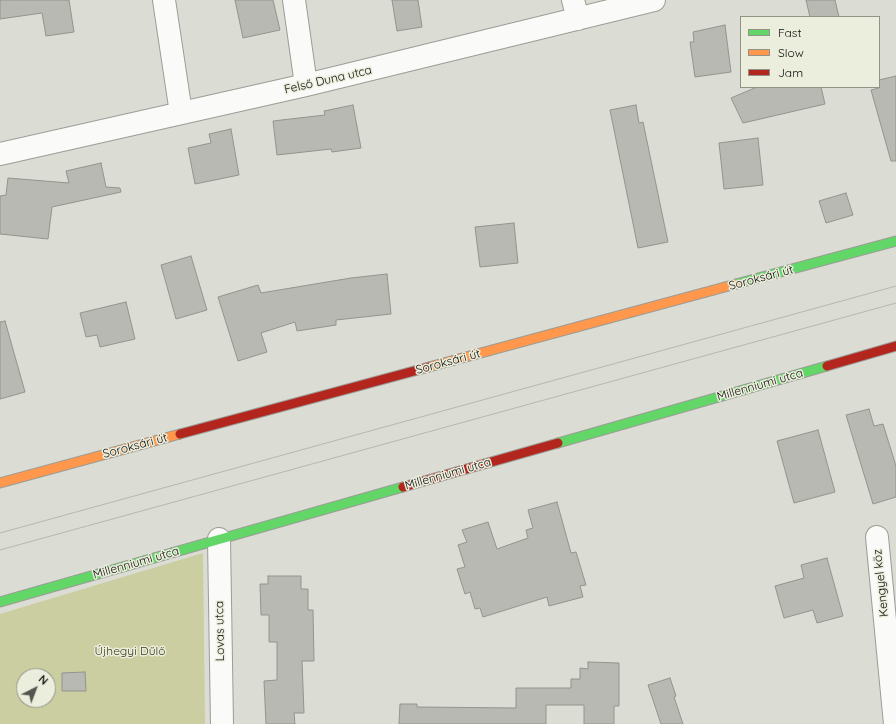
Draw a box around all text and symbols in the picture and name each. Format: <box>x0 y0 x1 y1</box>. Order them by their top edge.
legend <box>740 16 880 88</box>
text: Fast <box>778 25 802 40</box>
text: Slow <box>778 45 804 60</box>
street label: Felső Duna utca <box>283 63 373 97</box>
text: Jam <box>778 65 803 80</box>
street label: Soroksári út <box>727 262 795 294</box>
street label: Soroksári út <box>414 346 482 378</box>
street label: Millenniumi utca <box>715 366 805 404</box>
street label: Soroksári út <box>101 430 169 462</box>
street label: Millenniumi utca <box>403 455 493 493</box>
street label: Millenniumi utca <box>91 544 181 582</box>
street label: Kengyel köz <box>870 548 892 618</box>
street label: Lovas utca <box>212 601 228 661</box>
park label: Újhegyi Dűlő <box>95 644 165 658</box>
north arrow <box>16 668 56 708</box>
text: N <box>36 672 51 688</box>

